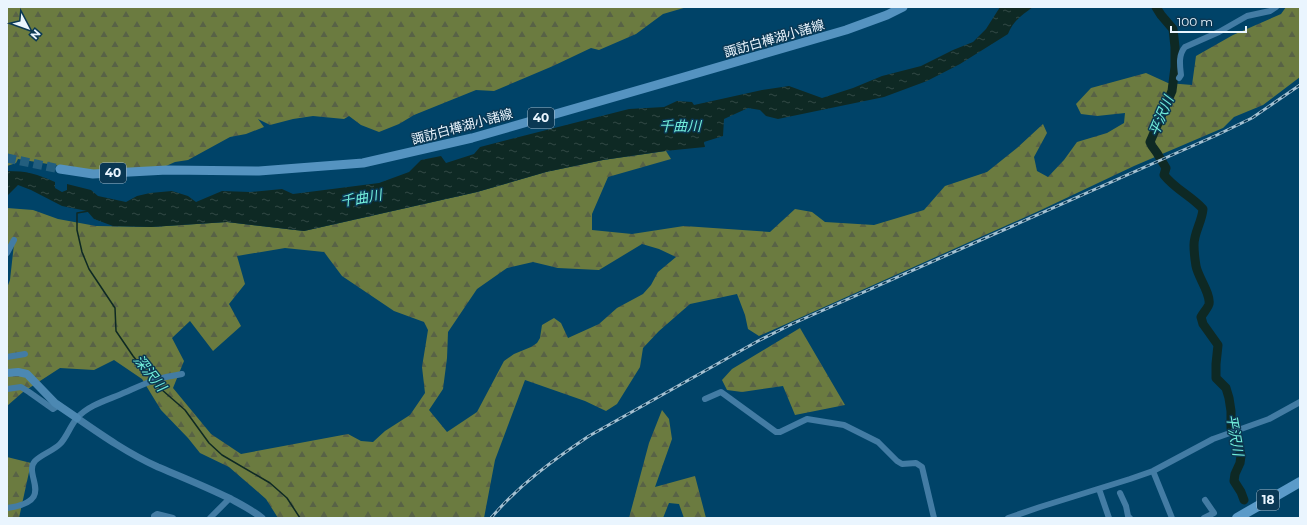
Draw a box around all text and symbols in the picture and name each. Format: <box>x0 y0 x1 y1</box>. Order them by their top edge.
north arrow <box>8 8 48 48</box>
scale bar <box>1171 8 1246 34</box>
text: 100 m <box>1177 14 1213 29</box>
street label: 諏訪白樺湖小諸線 <box>722 16 826 60</box>
text: N <box>27 27 44 43</box>
water label: 平沢川 <box>1145 91 1178 139</box>
street label: 諏訪白樺湖小諸線 <box>410 105 514 147</box>
road number: 40 <box>528 108 554 128</box>
water label: 千曲川 <box>659 117 703 135</box>
road number: 40 <box>100 163 126 183</box>
water label: 千曲川 <box>339 185 385 211</box>
water label: 深沢川 <box>130 351 171 397</box>
water label: 平沢川 <box>1222 413 1248 459</box>
road number: 18 <box>1257 490 1279 510</box>

